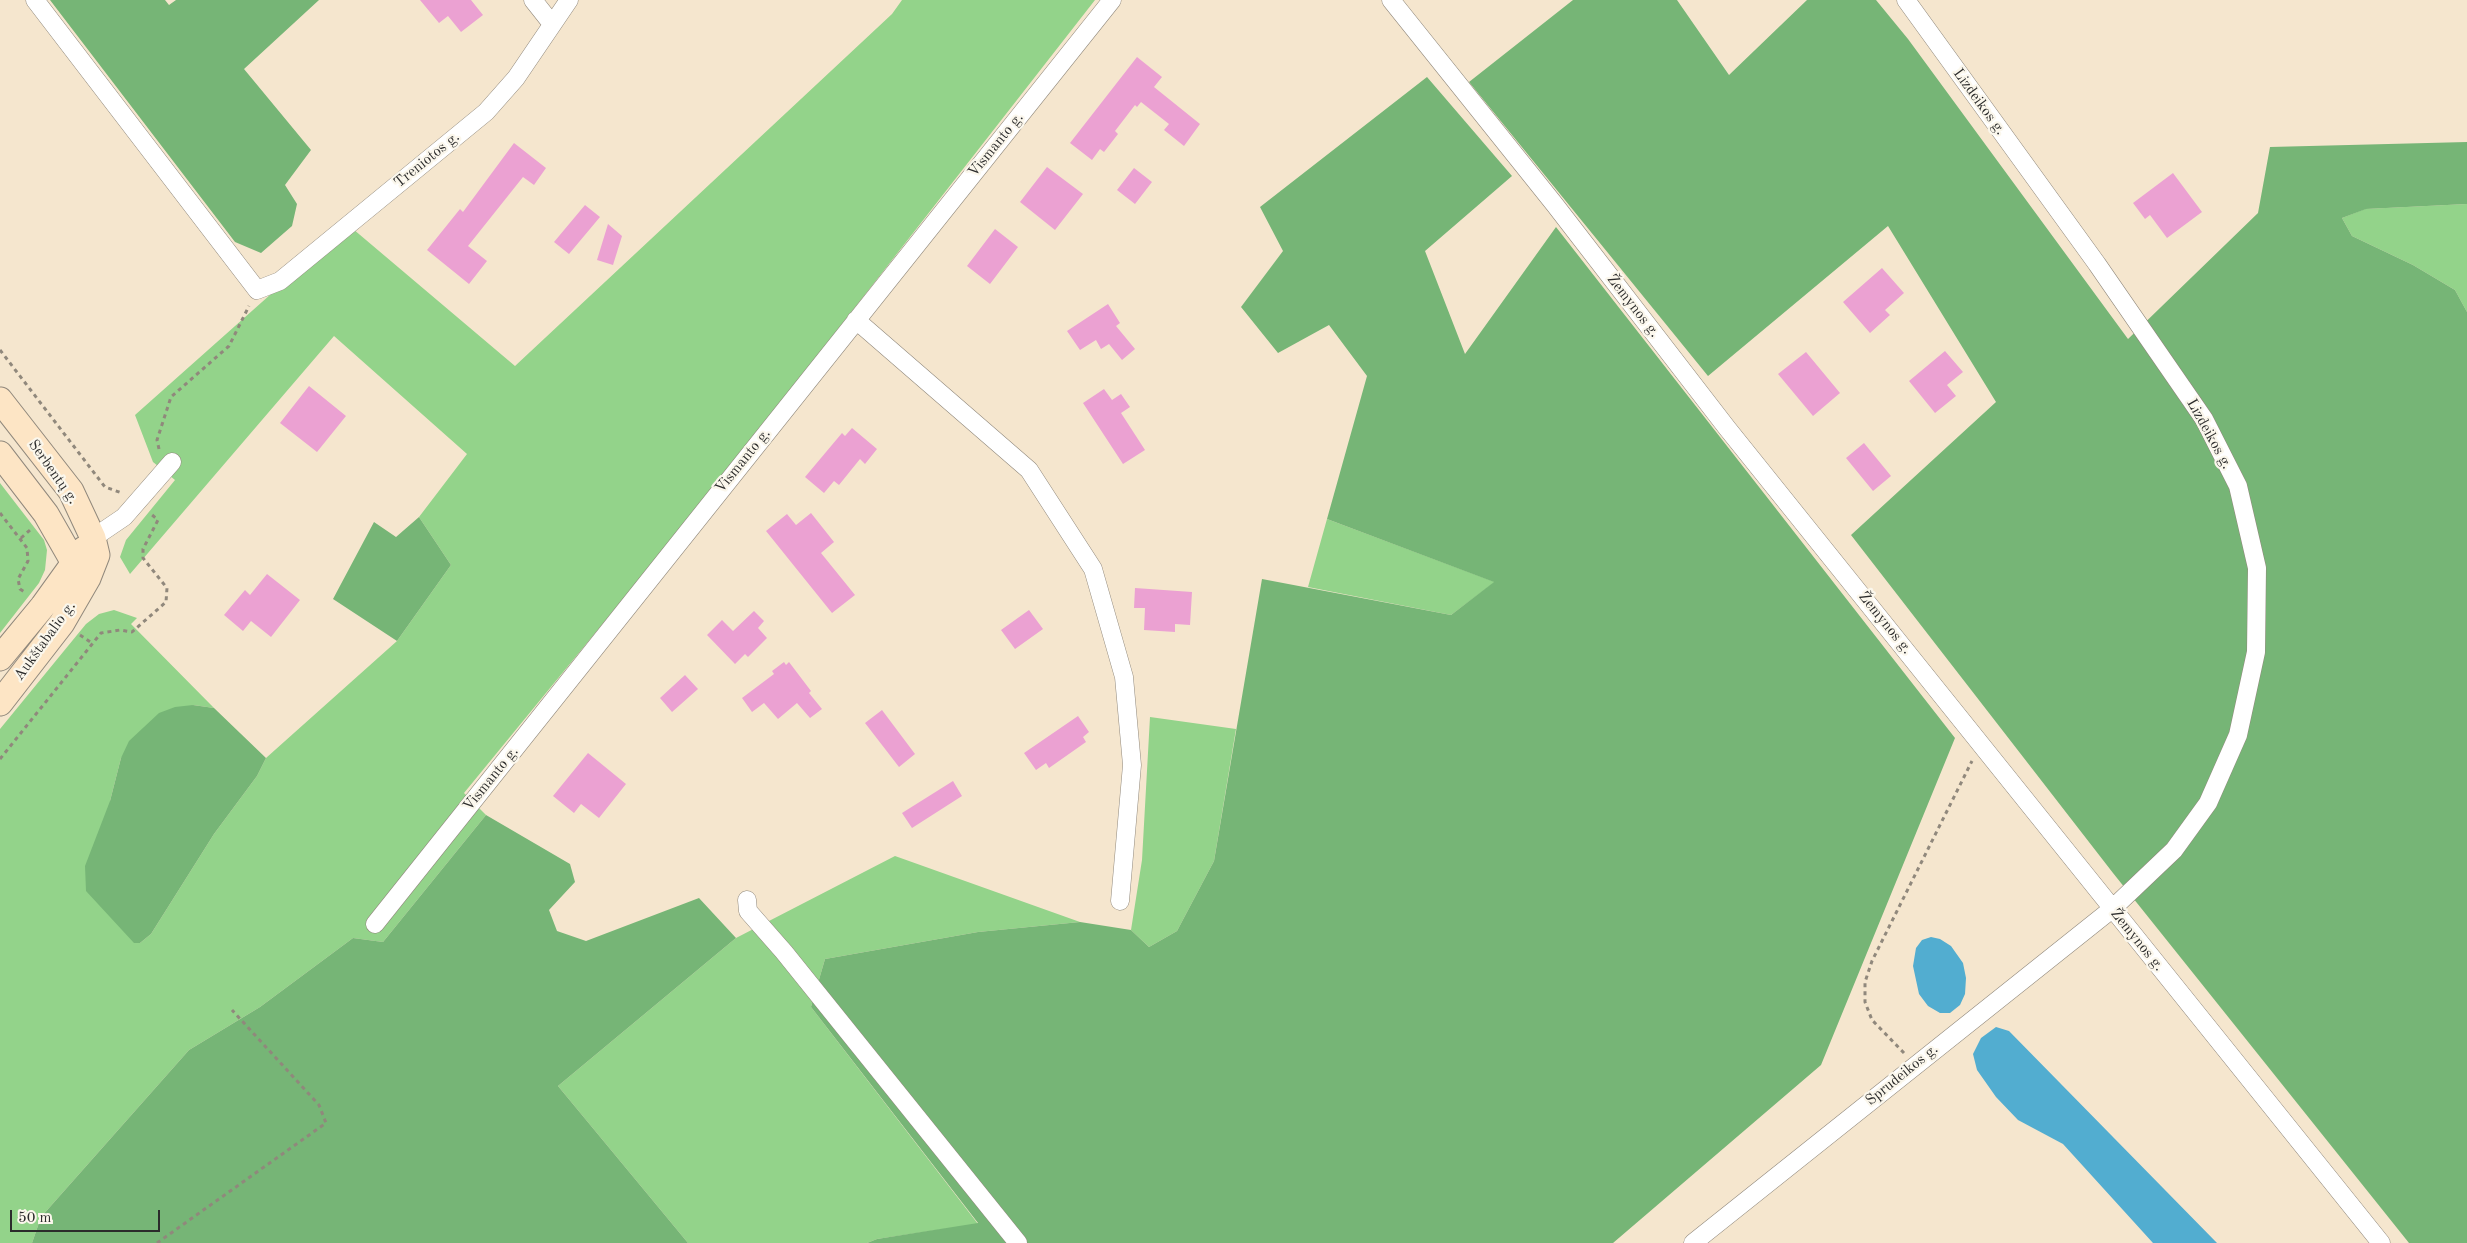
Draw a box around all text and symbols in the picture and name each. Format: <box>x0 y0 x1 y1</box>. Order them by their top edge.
street label: Lizdeikos g. <box>1949 65 2009 139</box>
street label: Vismanto g. <box>964 109 1028 181</box>
street label: Treniotos g. <box>391 128 463 192</box>
street label: Žemynos g. <box>1603 271 1663 341</box>
street label: Lizdeikos g. <box>2182 396 2236 472</box>
street label: Vismanto g. <box>711 425 775 497</box>
street label: Serbentų g. <box>24 436 82 508</box>
street label: Žemynos g. <box>1854 588 1916 658</box>
street label: Aukštabalio g. <box>10 598 80 684</box>
street label: Vismanto g. <box>459 743 523 815</box>
street label: Žemynos g. <box>2106 905 2168 975</box>
street label: Sprudeikos g. <box>1862 1040 1942 1110</box>
scale bar <box>12 1200 162 1232</box>
text: 50 m <box>18 1211 52 1226</box>

